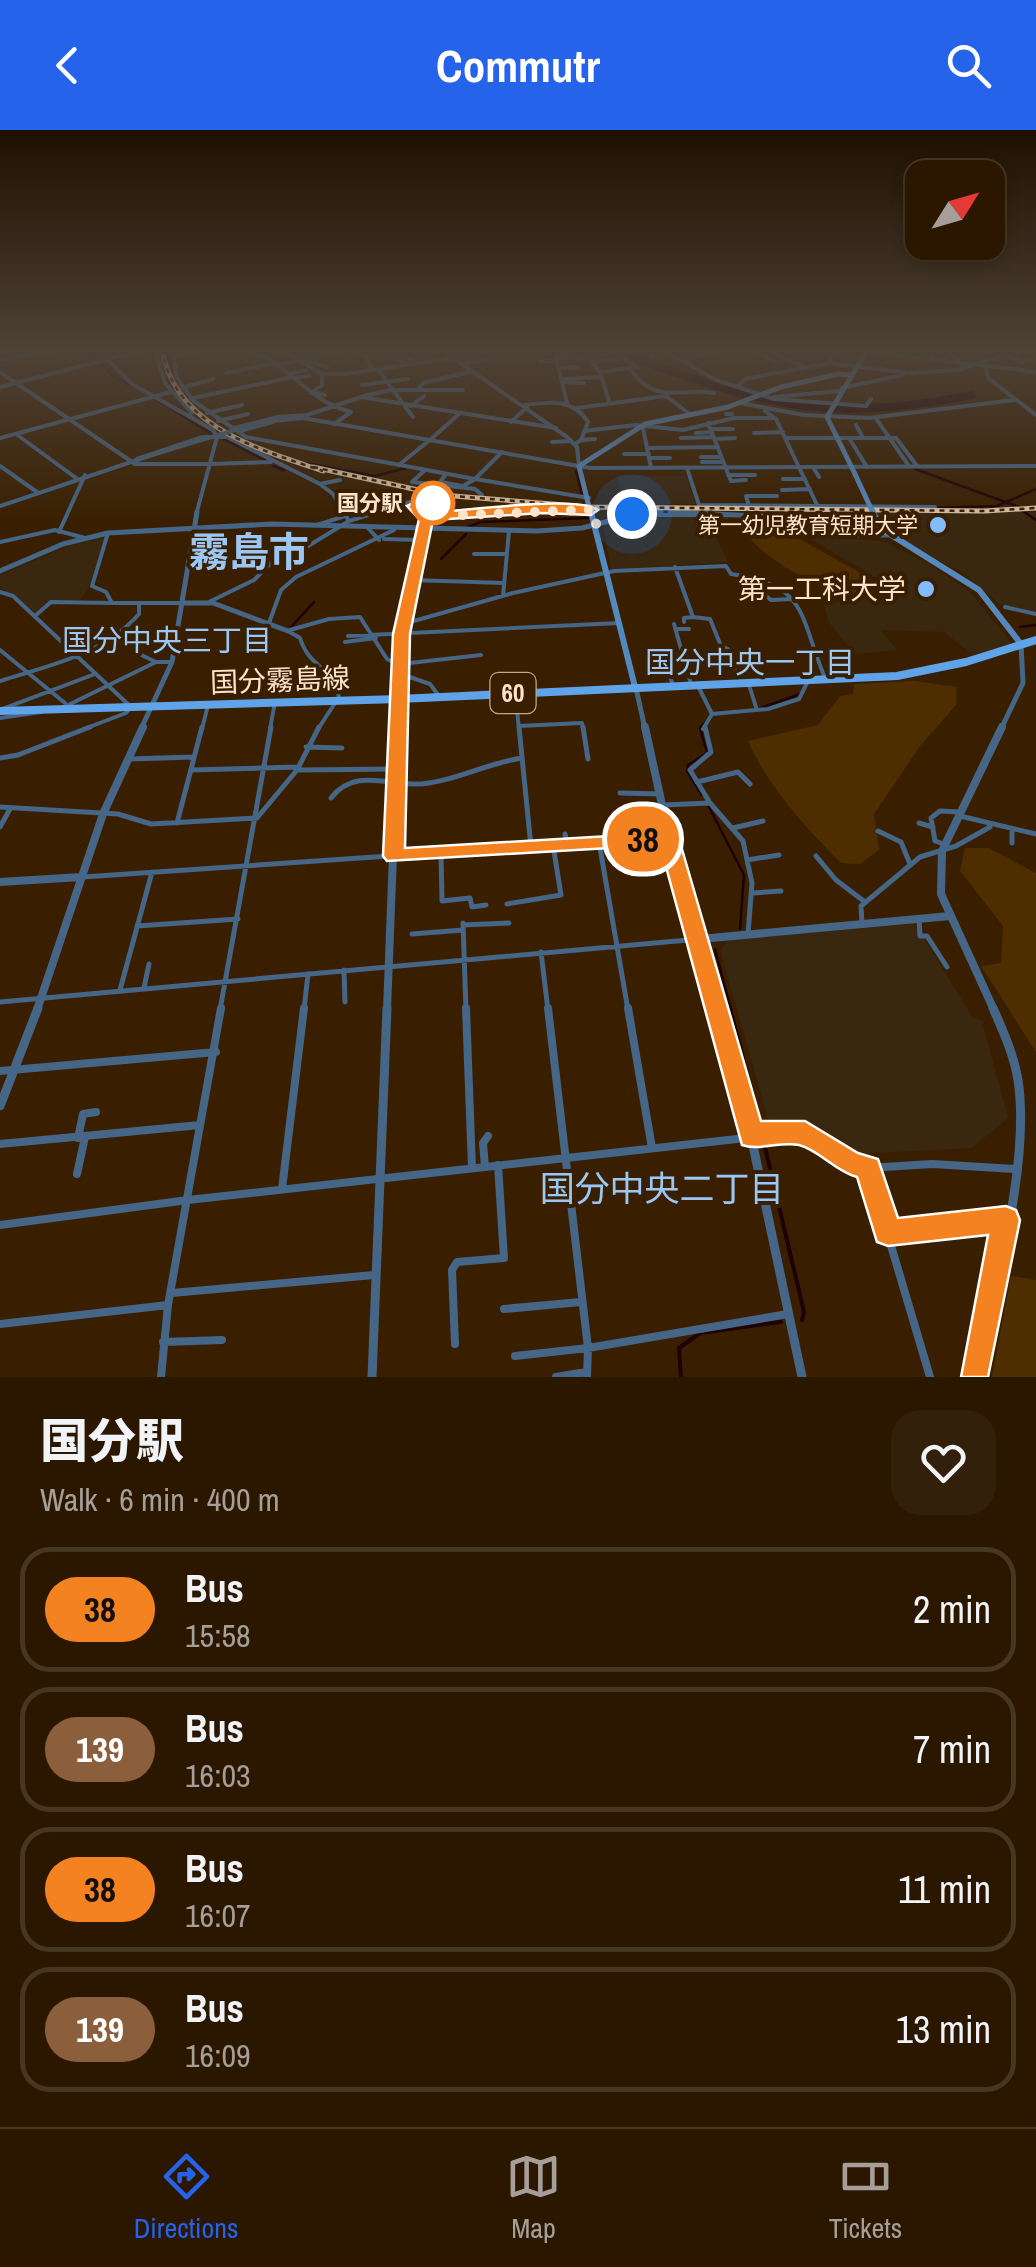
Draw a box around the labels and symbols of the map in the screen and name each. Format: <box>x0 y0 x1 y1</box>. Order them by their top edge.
north arrow <box>905 160 1005 260</box>
marker: 国分駅 <box>412 482 454 524</box>
place label: 国分駅 <box>337 488 403 518</box>
your location <box>607 489 657 539</box>
place label: 第一幼児教育短期大学 <box>698 510 918 540</box>
marker: 第一幼児教育短期大学 <box>927 514 949 536</box>
district label: 霧島市 <box>189 525 309 578</box>
place label: 第一工科大学 <box>738 570 906 608</box>
marker: 第一工科大学 <box>915 578 937 600</box>
district label: 国分中央三丁目 <box>62 620 272 660</box>
district label: 国分中央一丁目 <box>645 642 855 682</box>
street label: 国分霧島線 <box>209 659 351 701</box>
road number: 60 <box>490 673 536 713</box>
line badge: 38 <box>598 806 688 872</box>
district label: 国分中央二丁目 <box>539 1165 785 1212</box>

